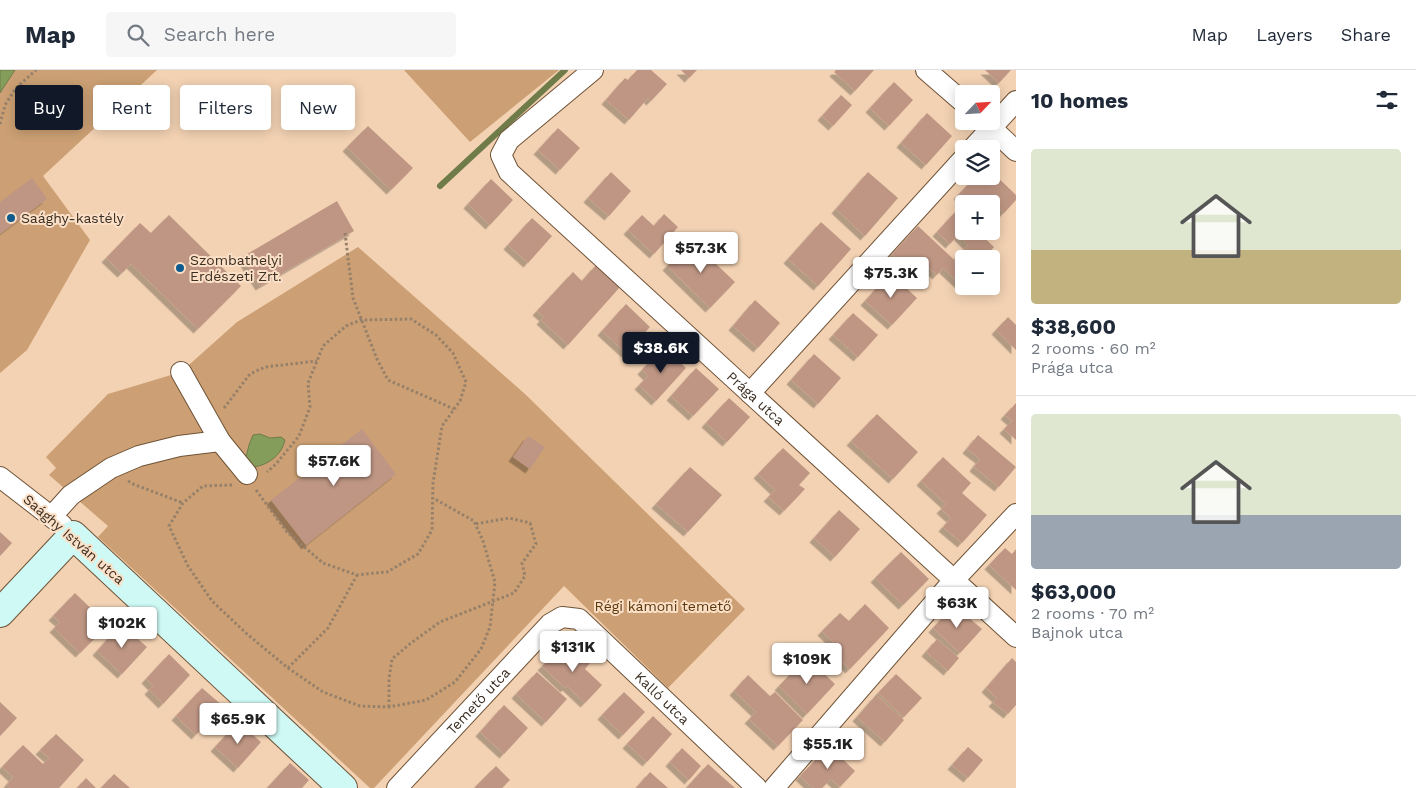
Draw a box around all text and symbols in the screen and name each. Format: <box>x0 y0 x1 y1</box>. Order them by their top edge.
search box <box>106 12 456 57</box>
text: Map <box>25 21 76 49</box>
icon: search <box>124 21 152 49</box>
text: Search here <box>164 23 275 46</box>
text: Map <box>1191 24 1228 45</box>
text: Layers <box>1256 24 1313 45</box>
text: Share <box>1341 24 1391 45</box>
chip: Buy <box>15 85 83 130</box>
chip: Rent <box>93 85 170 130</box>
chip: Filters <box>180 85 271 130</box>
chip: New <box>281 85 355 130</box>
north arrow <box>955 85 1000 130</box>
map controls <box>955 85 1000 295</box>
icon: filters <box>1373 86 1401 114</box>
text: 10 homes <box>1031 88 1128 113</box>
button: layers <box>955 140 1000 185</box>
icon: home <box>1171 181 1261 271</box>
button: + <box>955 195 1000 240</box>
place label: Saághy-kastély <box>21 210 125 226</box>
marker: Saághy-kastély <box>5 212 17 224</box>
pin: $57.3K <box>660 232 742 274</box>
text: $57.3K <box>675 238 727 257</box>
button: − <box>955 250 1000 295</box>
place label: Szombathelyi Erdészeti Zrt. <box>190 252 282 284</box>
pin: $75.3K <box>850 256 932 299</box>
marker: Szombathelyi Erdészeti Zrt. <box>174 262 186 274</box>
text: $75.3K <box>864 263 918 282</box>
text: $38,600 <box>1031 314 1116 339</box>
pin: $38.6K <box>620 332 702 374</box>
text: $38.6K <box>633 338 689 357</box>
text: 2 rooms · 60 m² <box>1031 339 1156 358</box>
text: Prága utca <box>1031 358 1113 377</box>
street label: Prága utca <box>724 368 788 429</box>
pin: $57.6K <box>293 444 375 487</box>
icon: home <box>1171 447 1261 537</box>
text: $57.6K <box>308 451 360 470</box>
street label: Saághy István utca <box>20 491 128 587</box>
text: $63,000 <box>1031 579 1116 604</box>
pin: $63K <box>927 586 987 629</box>
text: $63K <box>937 593 977 612</box>
park label: Régi kámoni temető <box>595 598 731 614</box>
text: 2 rooms · 70 m² <box>1031 604 1154 623</box>
pin: $102K <box>87 606 157 649</box>
text: $102K <box>98 613 146 632</box>
text: Bajnok utca <box>1031 623 1123 642</box>
pin: $131K <box>538 630 608 673</box>
text: $131K <box>551 637 595 656</box>
pin: $109K <box>772 642 842 685</box>
text: $109K <box>783 649 831 668</box>
street label: Temető utca <box>443 664 513 738</box>
street label: Kalló utca <box>632 668 693 728</box>
pin: $65.9K <box>197 702 279 745</box>
text: $65.9K <box>210 709 266 728</box>
pin: $55.1K <box>787 728 869 770</box>
text: $55.1K <box>803 734 853 753</box>

